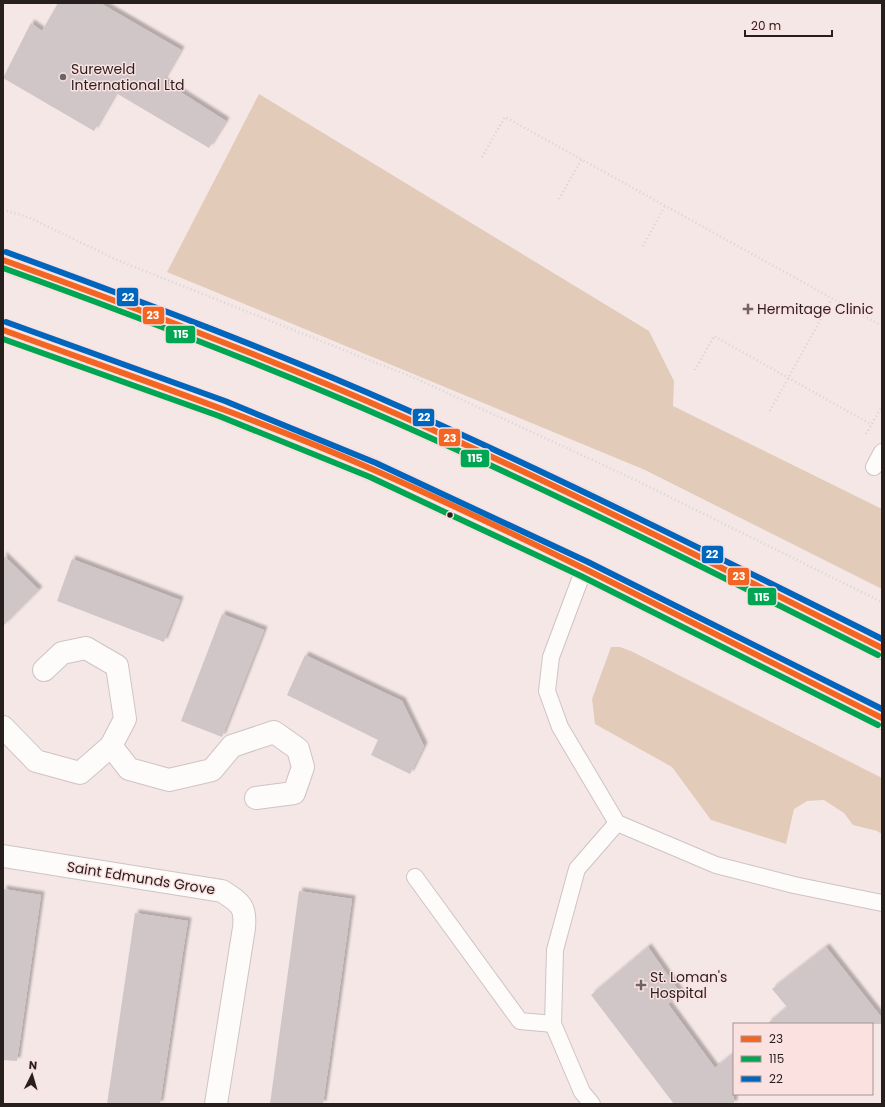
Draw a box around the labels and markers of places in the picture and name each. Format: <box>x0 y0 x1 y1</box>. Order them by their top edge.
place label: Sureweld International Ltd <box>71 59 185 95</box>
marker: Sureweld International Ltd <box>58 72 68 82</box>
place label: Hermitage Clinic <box>757 299 874 319</box>
marker: Hermitage Clinic <box>742 303 754 315</box>
unlabelled marker <box>445 510 455 520</box>
place label: St. Loman's Hospital <box>650 967 727 1003</box>
marker: St. Loman's Hospital <box>635 979 647 991</box>

